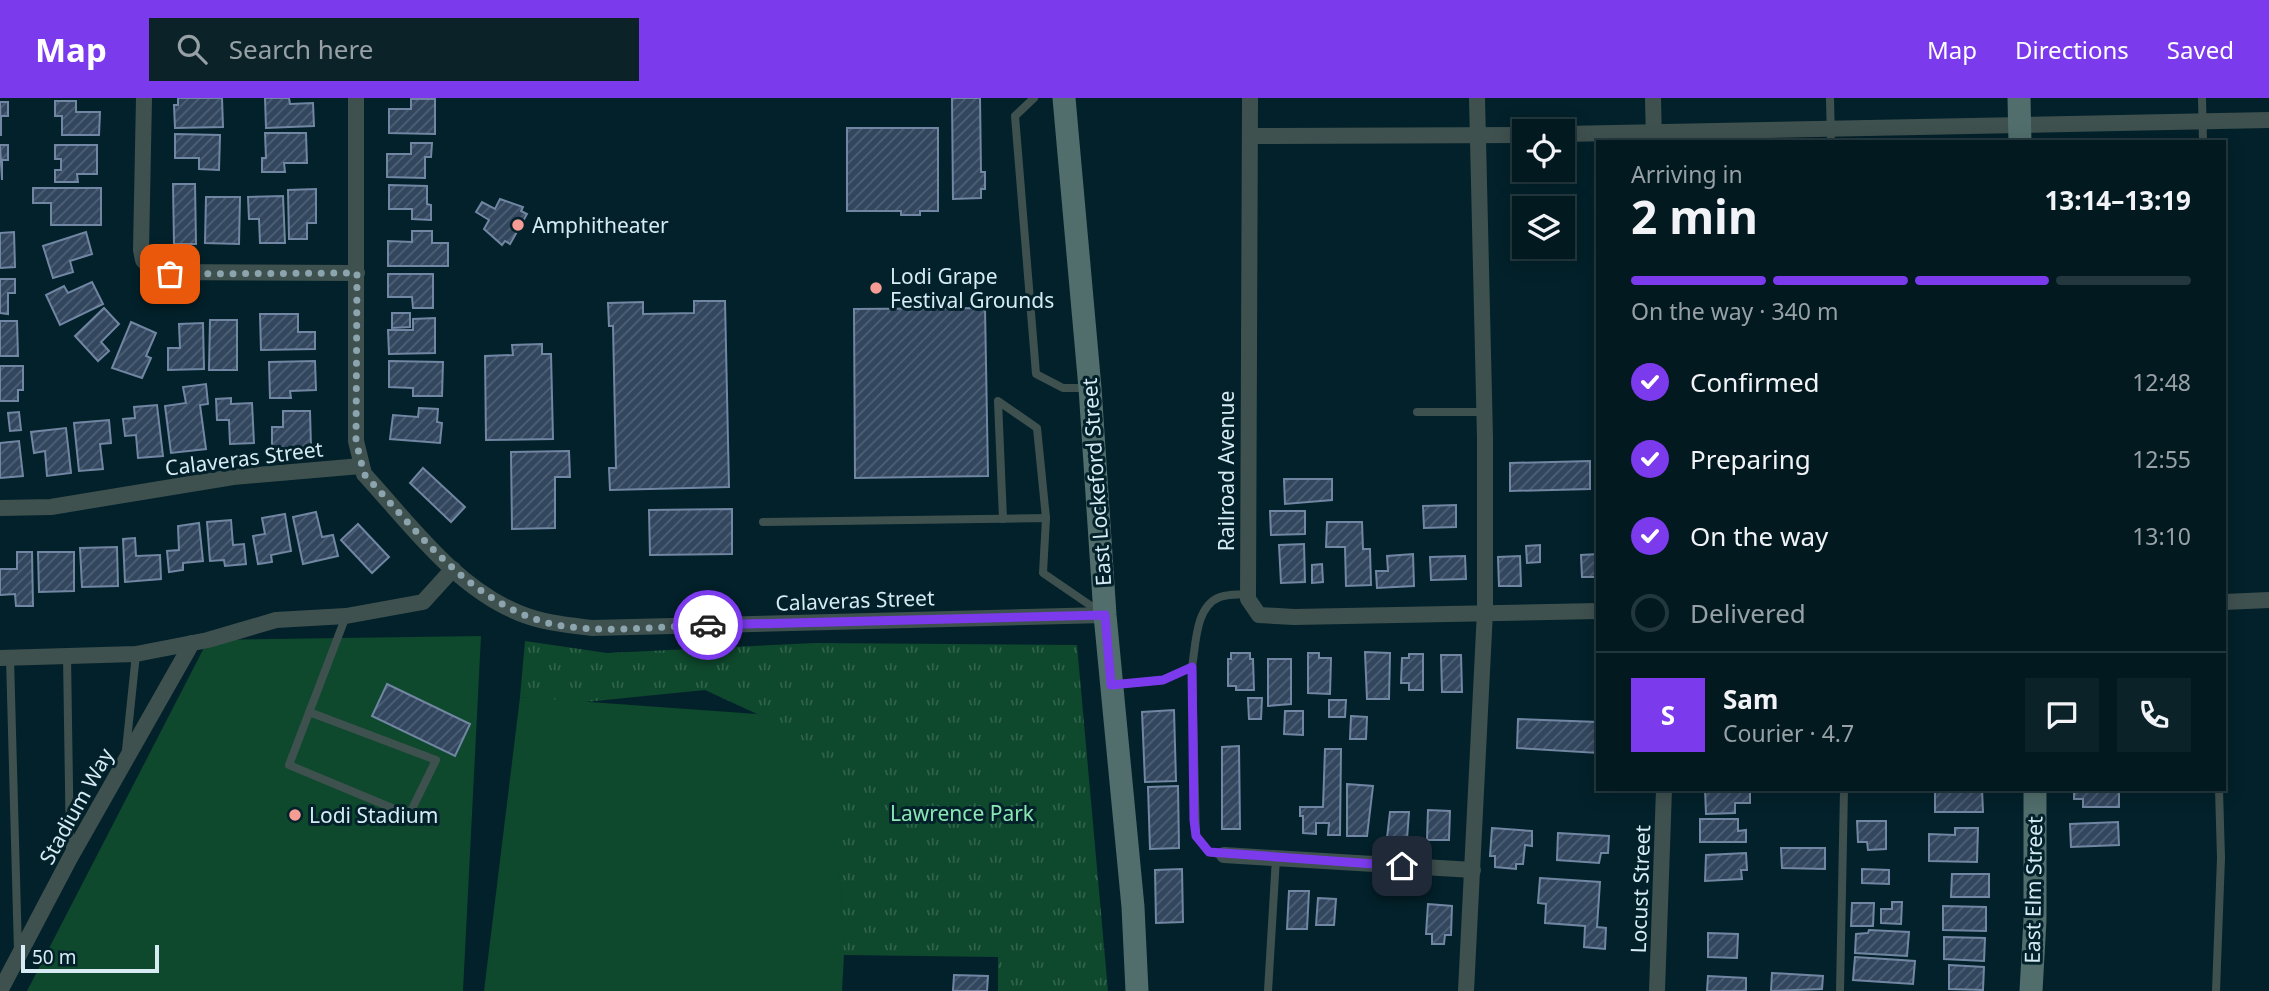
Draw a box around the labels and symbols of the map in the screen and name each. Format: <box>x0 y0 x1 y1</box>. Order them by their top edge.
place label: Amphitheater <box>532 211 669 239</box>
marker: Amphitheater <box>510 217 526 233</box>
pin <box>140 244 200 304</box>
place label: Lodi Grape Festival Grounds <box>890 262 1054 314</box>
marker: Lodi Grape Festival Grounds <box>868 280 884 296</box>
street label: East Lockeford Street <box>1075 377 1117 587</box>
street label: Railroad Avenue <box>1212 391 1240 551</box>
street label: Calaveras Street <box>163 434 325 482</box>
street label: Calaveras Street <box>775 583 935 617</box>
courier <box>673 590 743 660</box>
street label: Stadium Way <box>33 743 120 869</box>
park label: Lawrence Park <box>890 799 1035 827</box>
place label: Lodi Stadium <box>309 801 438 829</box>
marker: Lodi Stadium <box>287 807 303 823</box>
street label: East Elm Street <box>2018 816 2048 964</box>
street label: Locust Street <box>1624 824 1656 954</box>
pin <box>1372 836 1432 896</box>
scale bar <box>21 942 159 974</box>

